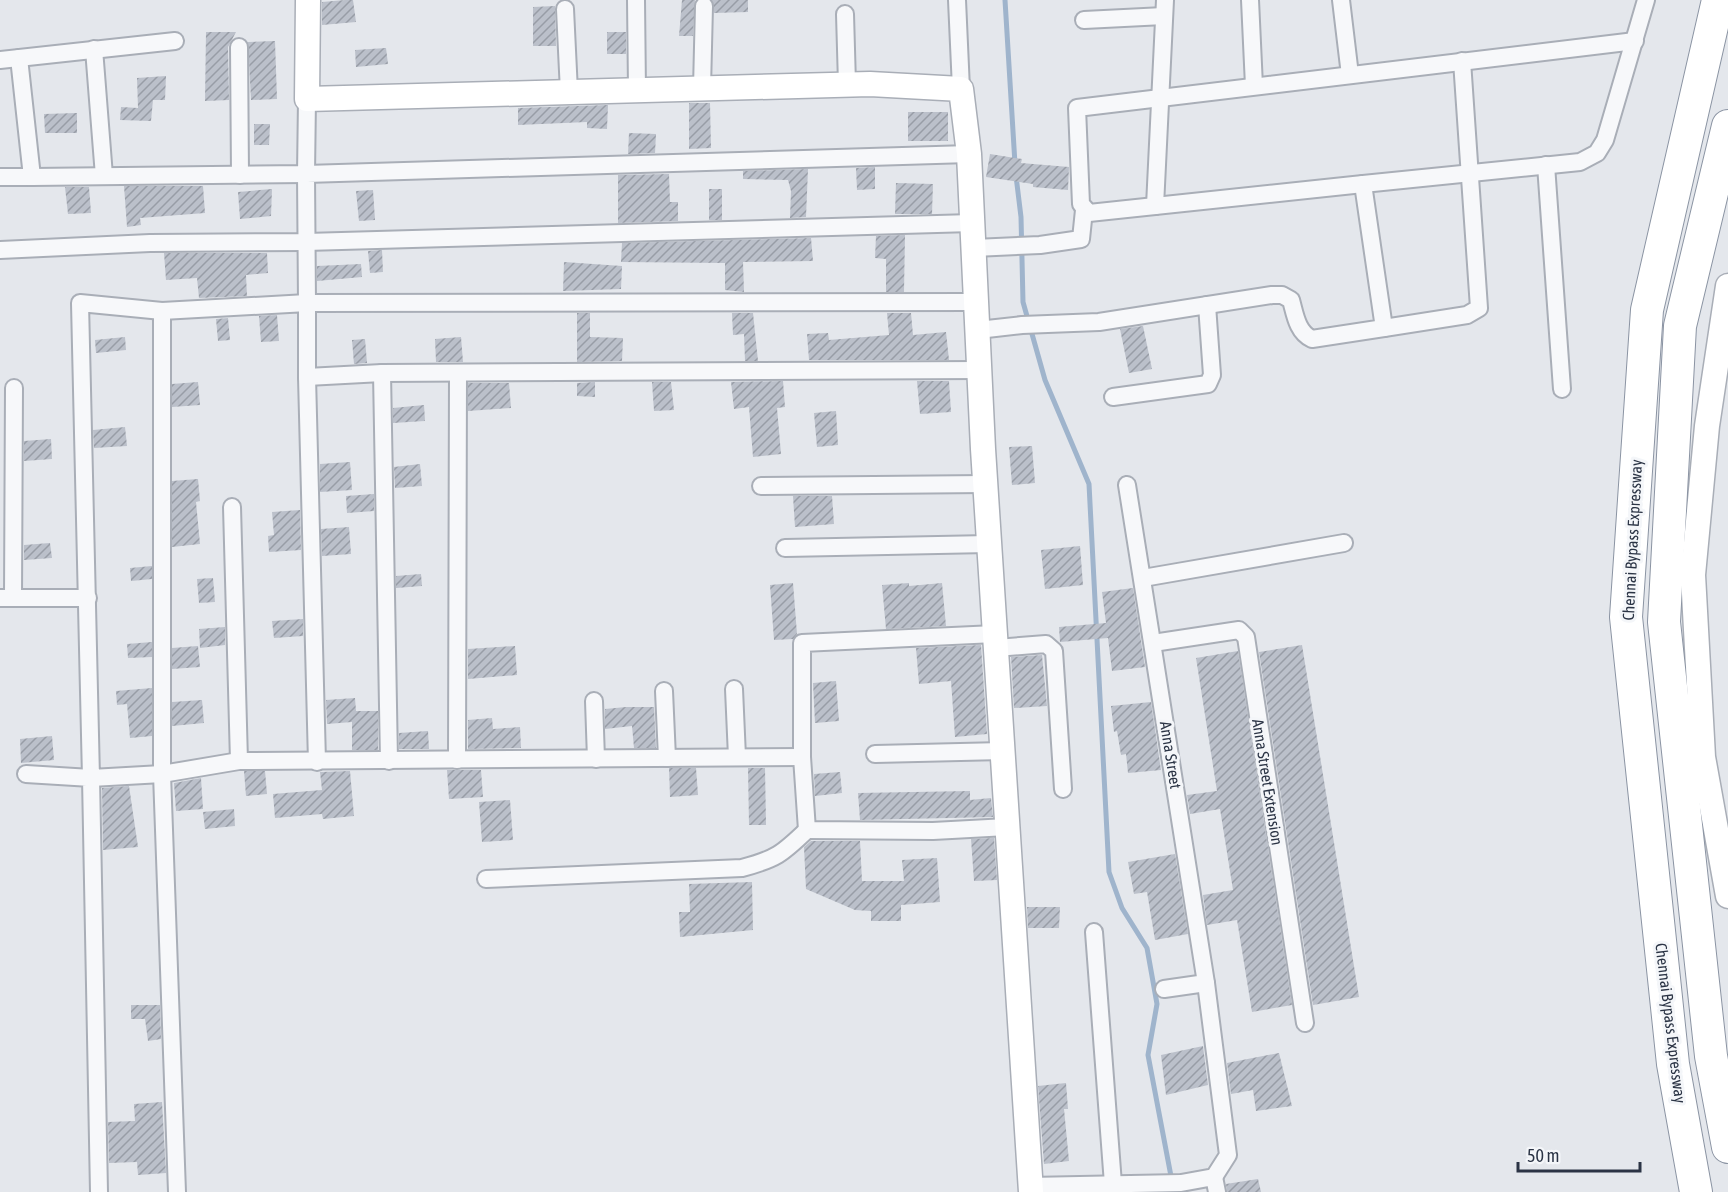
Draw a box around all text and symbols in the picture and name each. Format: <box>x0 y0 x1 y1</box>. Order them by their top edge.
street label: Chennai Bypass Expressway <box>1619 459 1646 621</box>
street label: Anna Street Extension <box>1249 718 1287 846</box>
street label: Anna Street <box>1157 720 1185 790</box>
street label: Chennai Bypass Expressway <box>1651 942 1690 1105</box>
scale bar <box>1518 1135 1640 1173</box>
text: 50 m <box>1527 1145 1559 1166</box>

